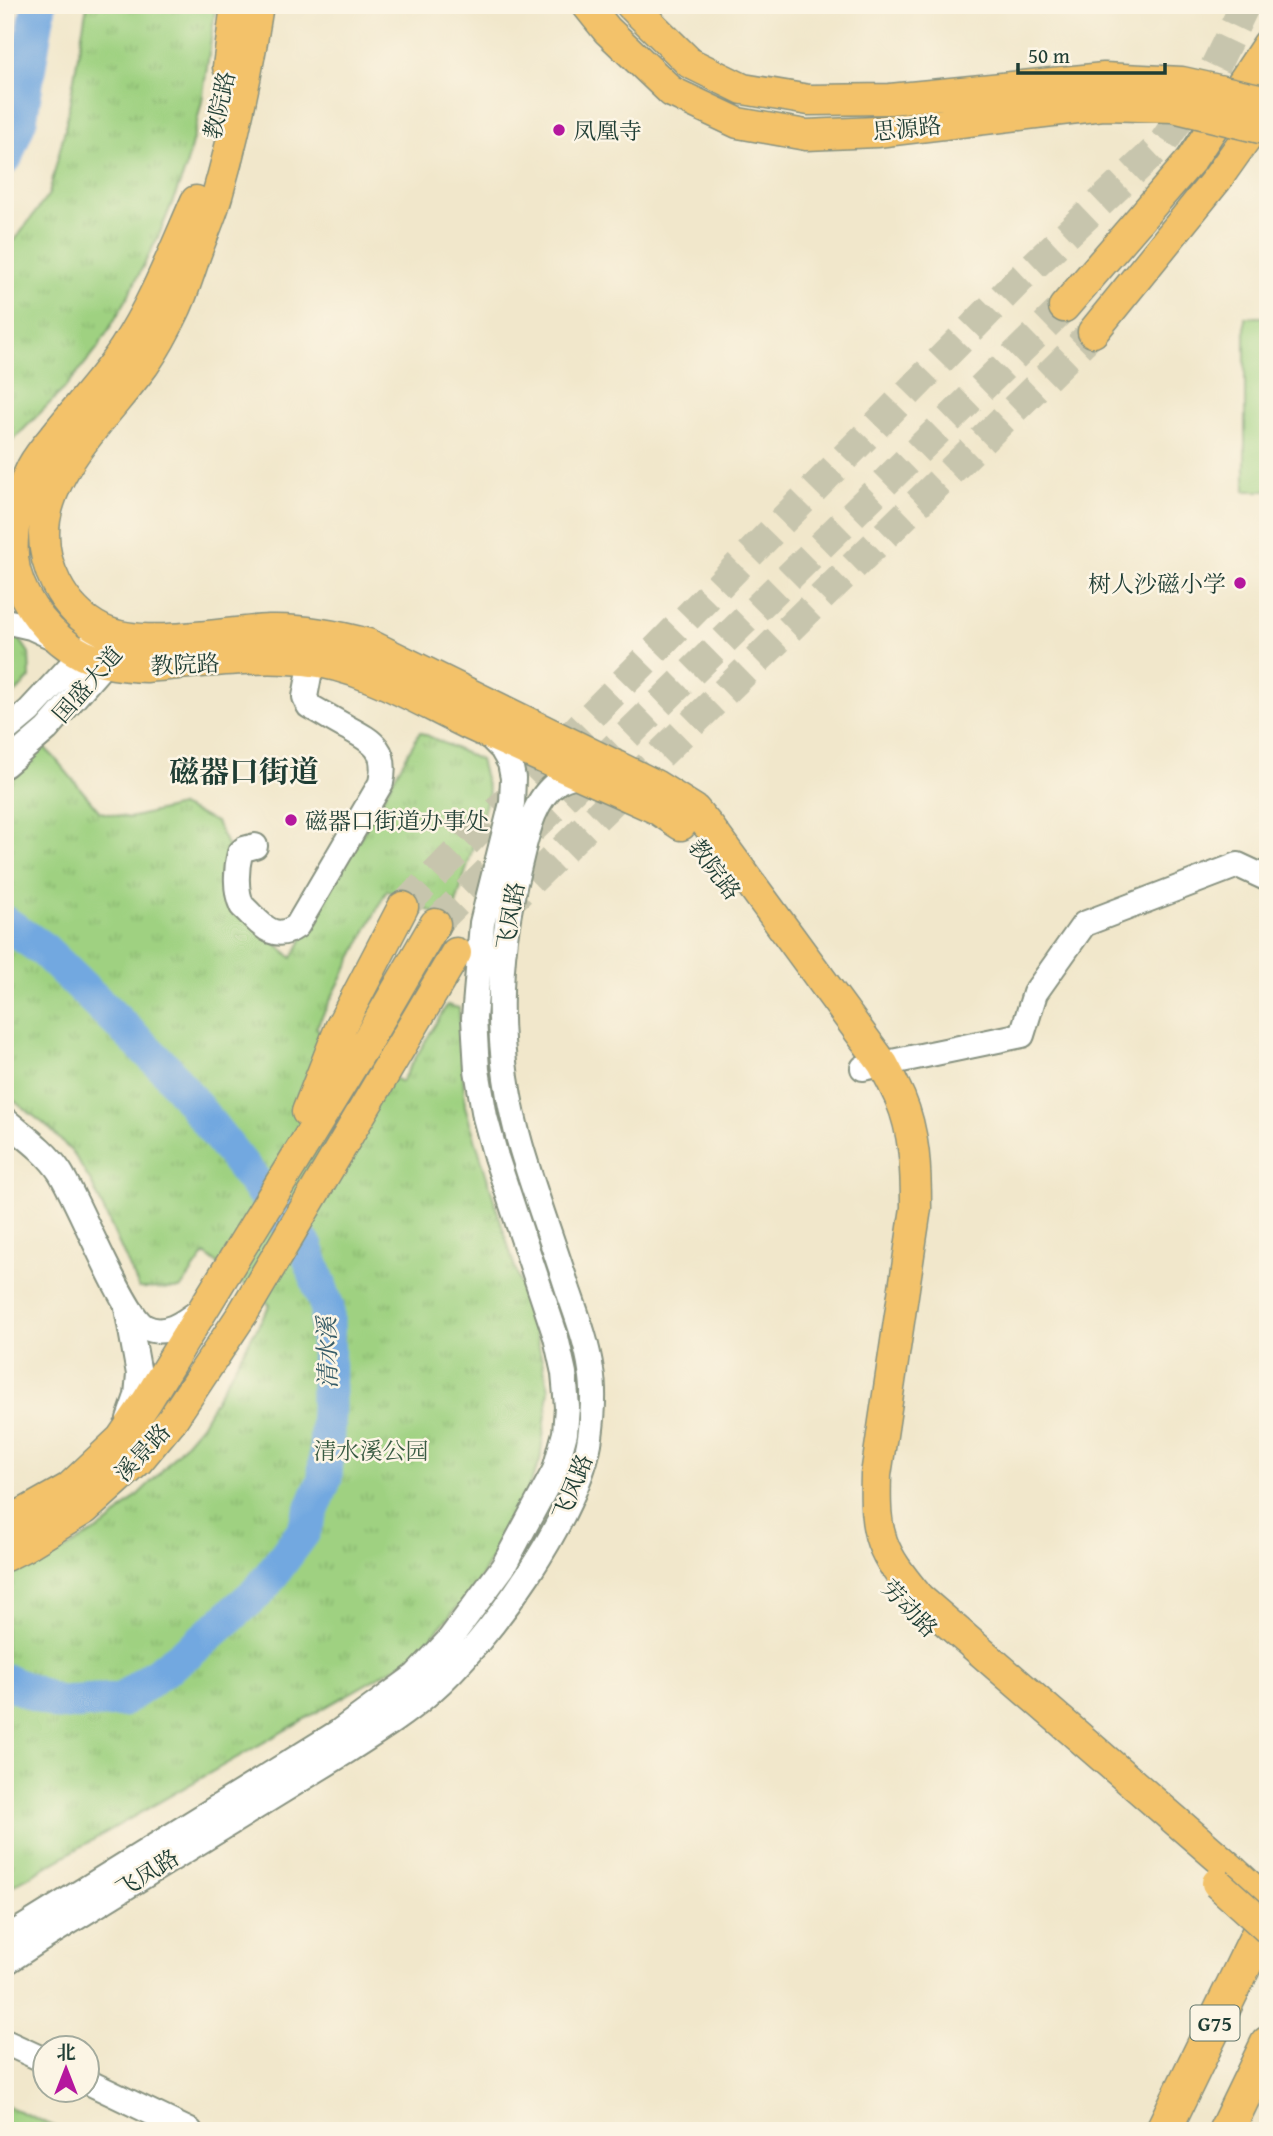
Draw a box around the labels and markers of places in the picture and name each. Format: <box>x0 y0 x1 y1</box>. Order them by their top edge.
place label: 凤凰寺 <box>573 114 642 147</box>
marker: 凤凰寺 <box>551 122 567 138</box>
place label: 树人沙磁小学 <box>1088 567 1226 600</box>
marker: 树人沙磁小学 <box>1232 575 1248 591</box>
place label: 磁器口街道办事处 <box>305 804 489 837</box>
marker: 磁器口街道办事处 <box>283 812 299 828</box>

